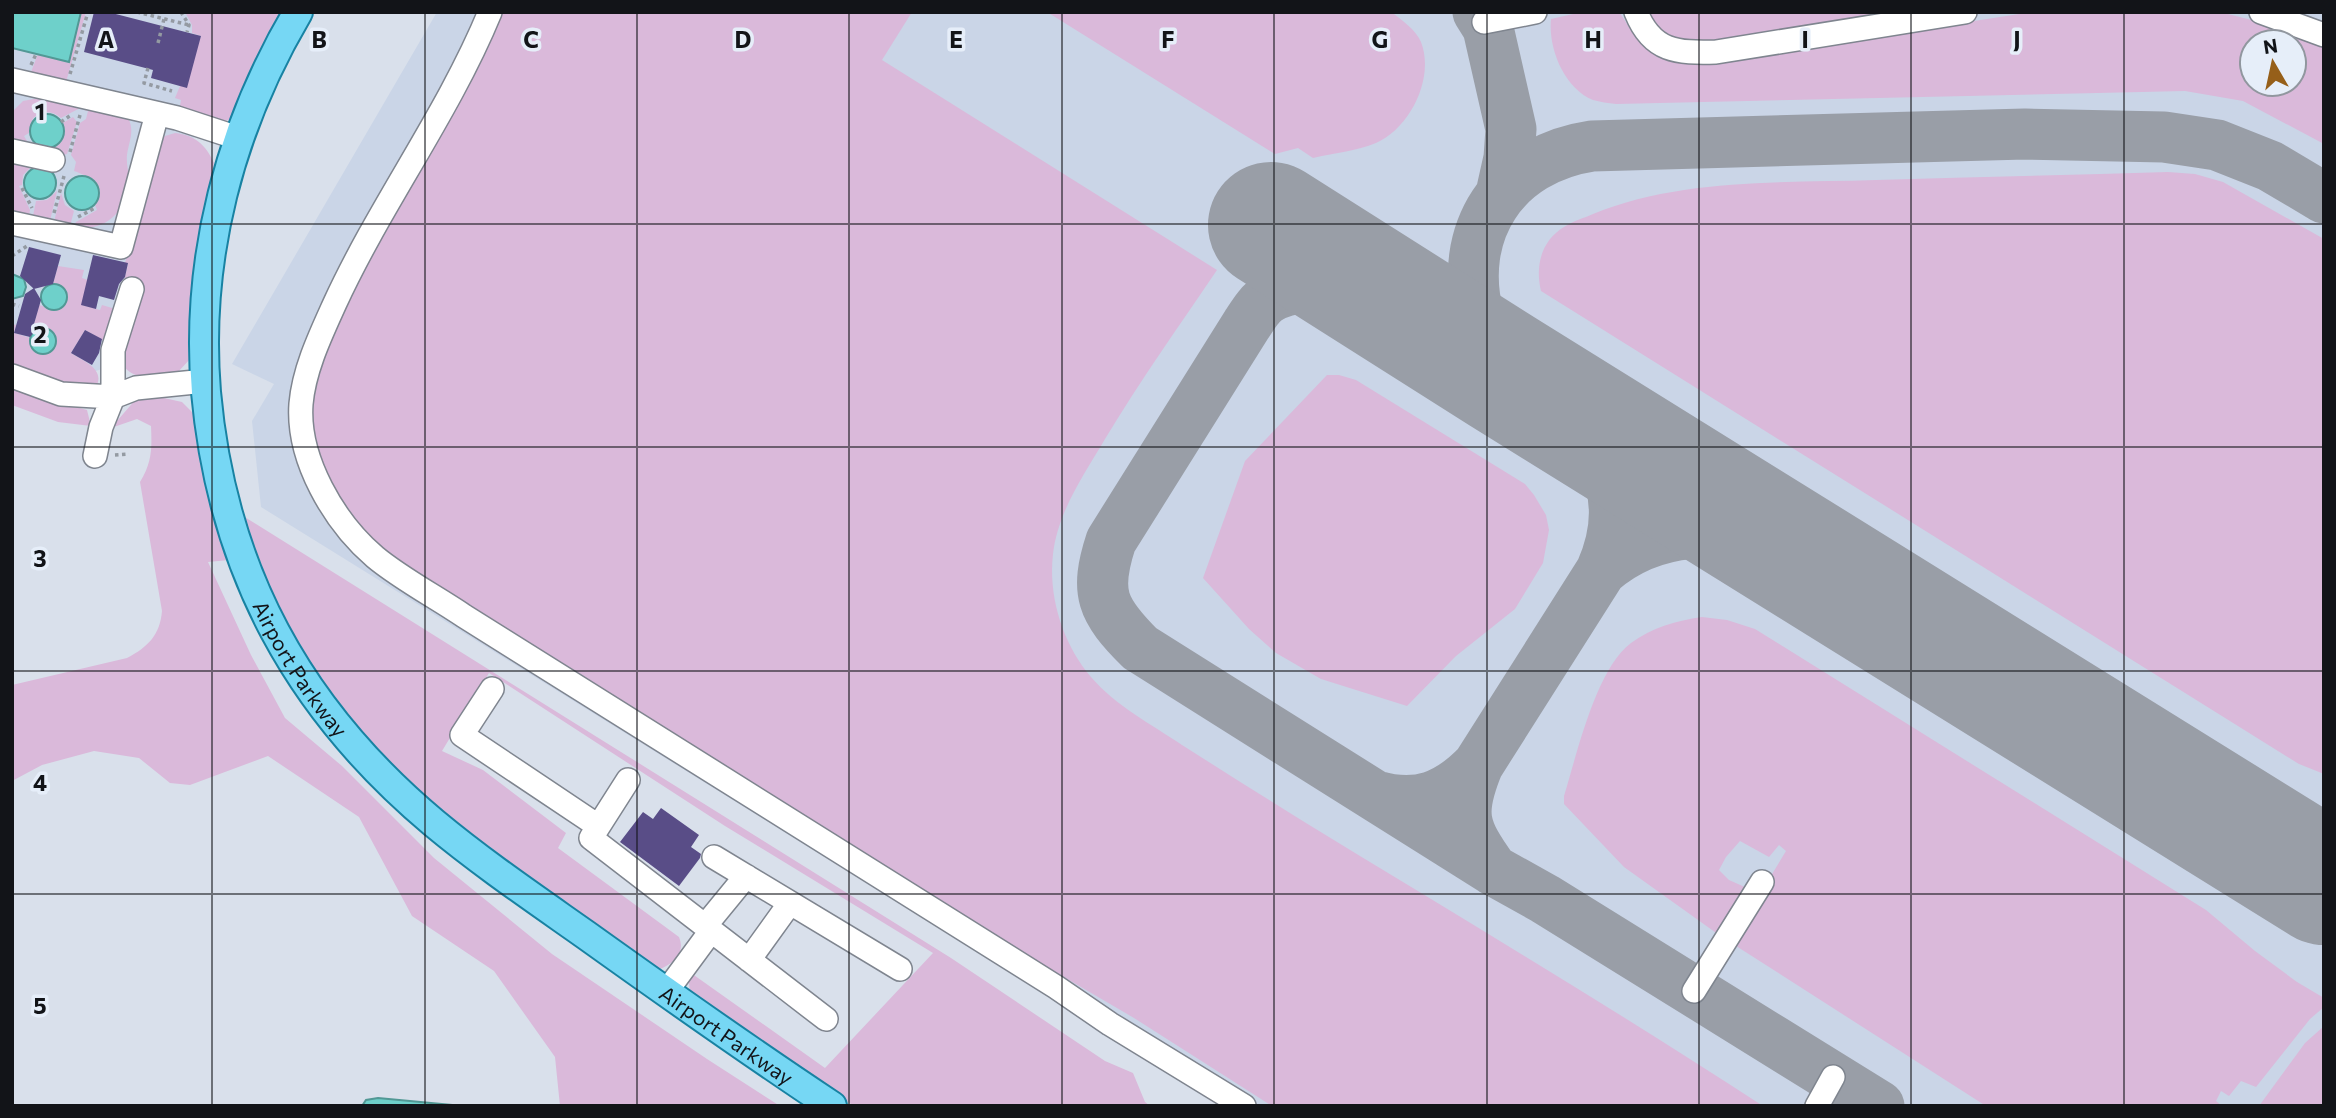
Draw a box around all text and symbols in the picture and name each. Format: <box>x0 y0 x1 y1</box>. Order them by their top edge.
text: A <box>98 25 115 53</box>
text: B <box>311 25 327 53</box>
text: C <box>523 25 539 53</box>
text: D <box>735 25 752 53</box>
text: E <box>949 25 963 53</box>
text: F <box>1161 25 1175 53</box>
text: G <box>1372 25 1388 53</box>
text: H <box>1584 25 1602 53</box>
text: I <box>1801 25 1809 53</box>
text: J <box>2013 25 2021 53</box>
north arrow <box>2238 28 2308 98</box>
text: N <box>2261 33 2279 58</box>
text: 1 <box>35 97 45 125</box>
text: 2 <box>33 320 47 348</box>
text: 3 <box>33 544 47 572</box>
street label: Airport Parkway <box>249 596 354 741</box>
text: 4 <box>33 768 47 796</box>
street label: Airport Parkway <box>656 979 799 1089</box>
text: 5 <box>33 991 47 1019</box>

